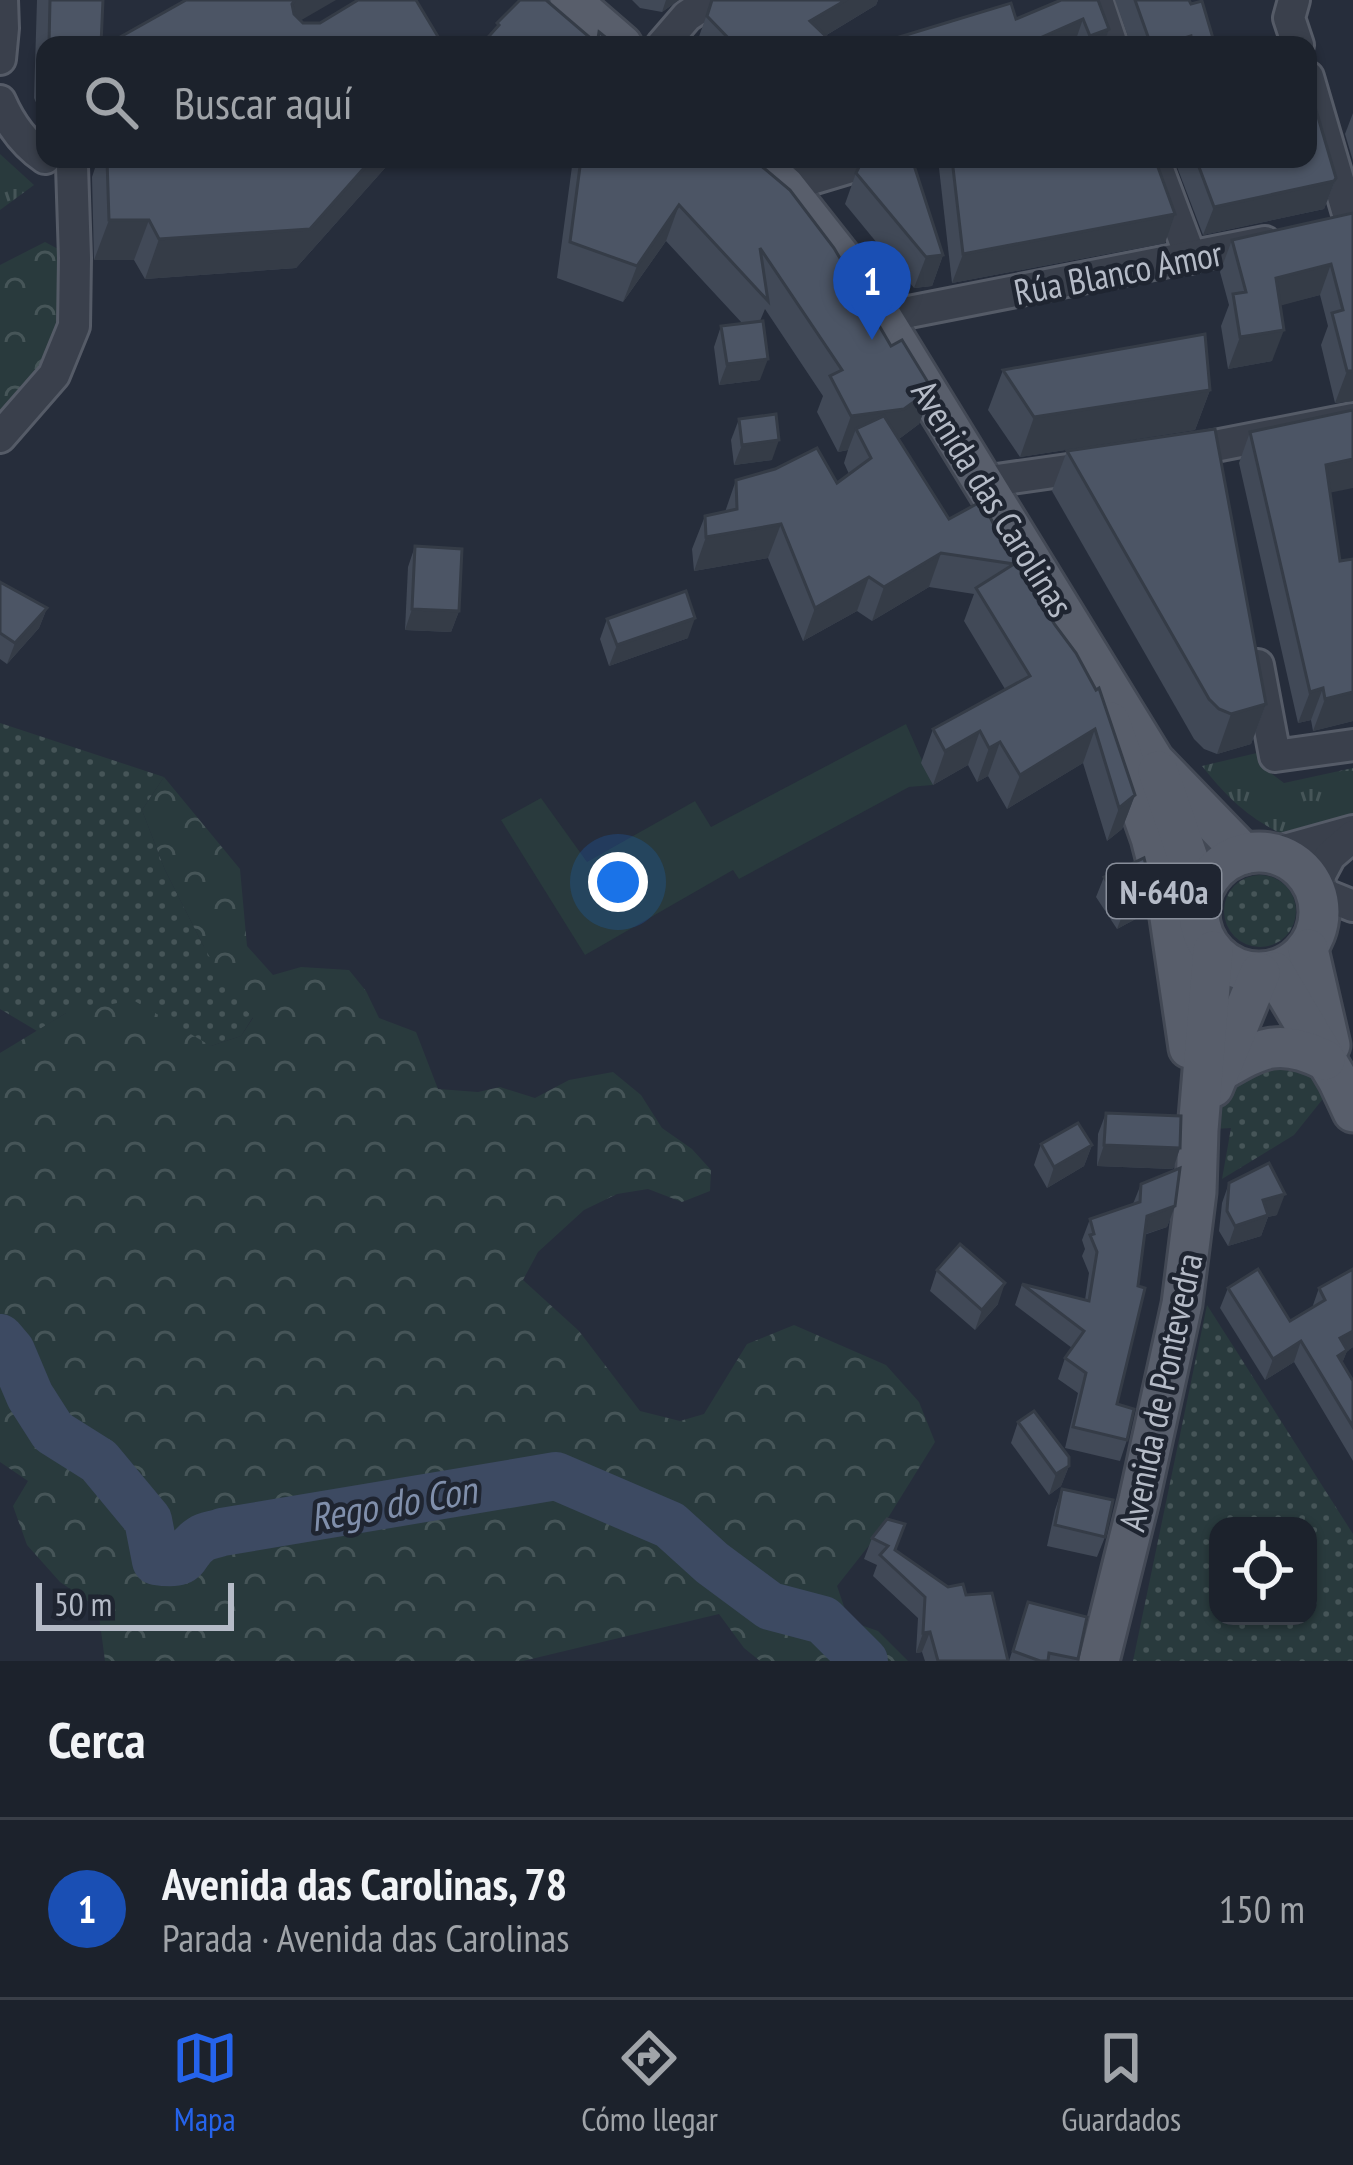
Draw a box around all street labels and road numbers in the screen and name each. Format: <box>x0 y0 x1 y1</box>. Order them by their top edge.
street label: Rúa Blanco Amor <box>1010 229 1226 315</box>
street label: Avenida das Carolinas <box>901 371 1085 625</box>
road number: N-640a <box>1107 864 1221 918</box>
street label: Avenida de Pontevedra <box>1108 1249 1212 1535</box>

